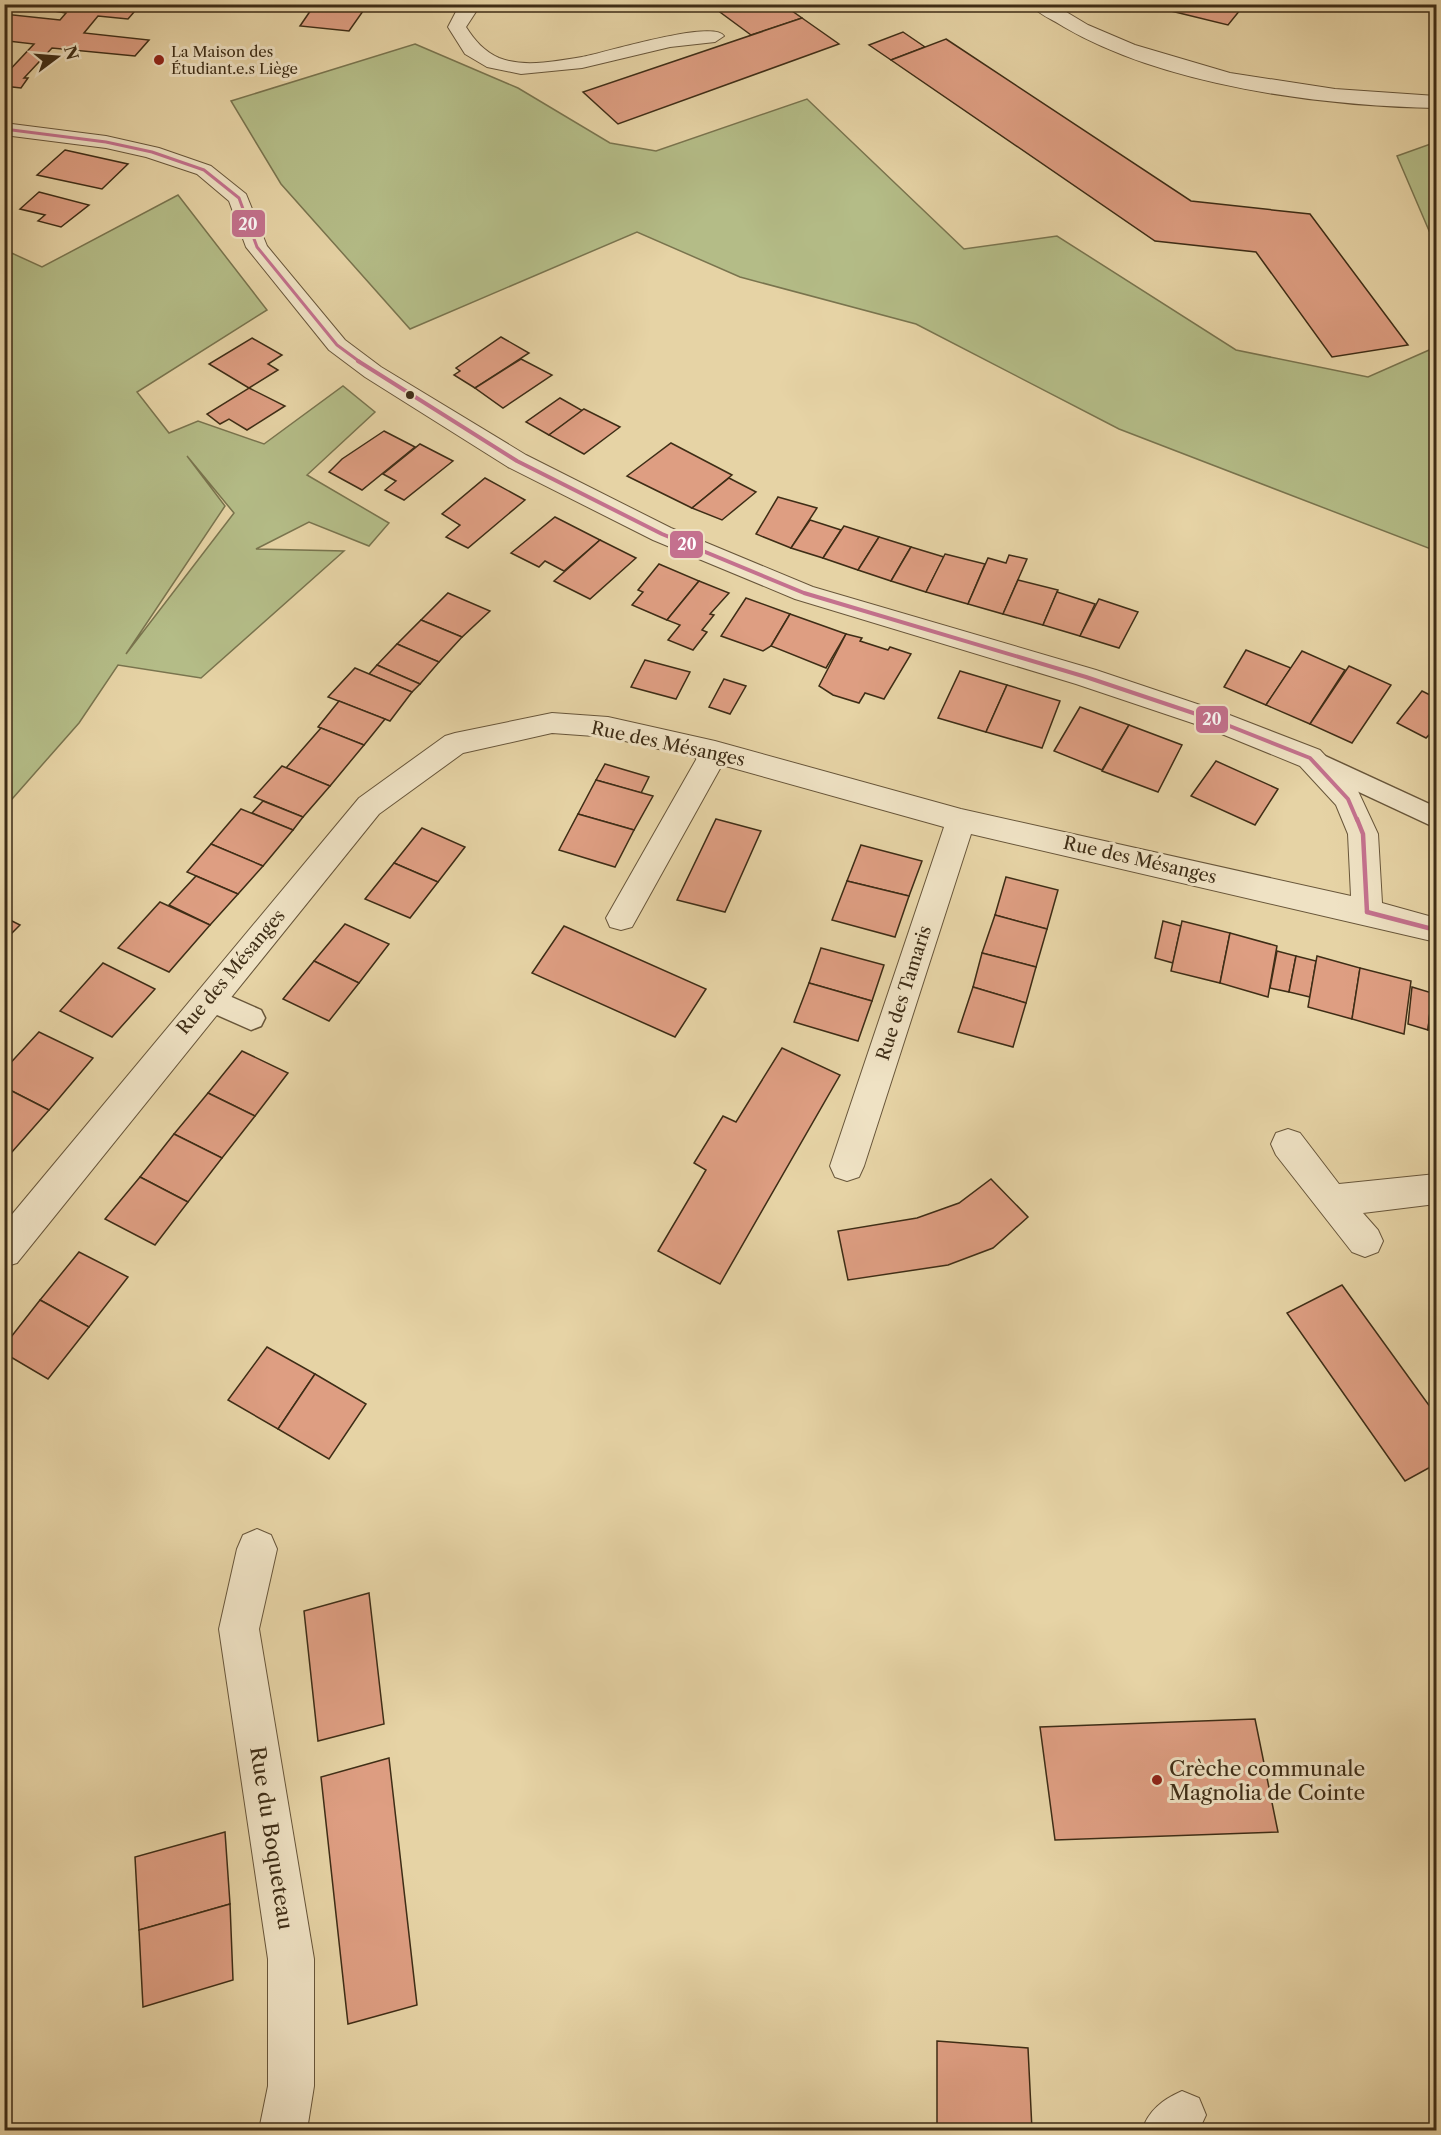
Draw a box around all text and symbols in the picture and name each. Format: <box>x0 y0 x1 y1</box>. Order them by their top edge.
north arrow <box>27 27 87 87</box>
place label: La Maison des Étudiant.e.s Liège <box>171 42 298 78</box>
text: N <box>60 43 83 62</box>
marker: La Maison des Étudiant.e.s Liège <box>152 53 166 67</box>
line badge: 20 <box>231 209 266 238</box>
text: 20 <box>238 214 258 234</box>
unlabelled marker <box>404 389 416 401</box>
line badge: 20 <box>669 530 704 559</box>
text: 20 <box>677 534 697 554</box>
line badge: 20 <box>1195 705 1229 734</box>
text: 20 <box>1202 709 1222 729</box>
street label: Rue des Mésanges <box>589 717 747 771</box>
street label: Rue des Mésanges <box>1061 832 1219 888</box>
street label: Rue des Mésanges <box>172 905 290 1039</box>
street label: Rue des Tamaris <box>872 923 936 1063</box>
street label: Rue du Boqueteau <box>245 1745 299 1931</box>
place label: Crèche communale Magnolia de Cointe <box>1169 1756 1365 1805</box>
marker: Crèche communale Magnolia de Cointe <box>1150 1773 1164 1787</box>

